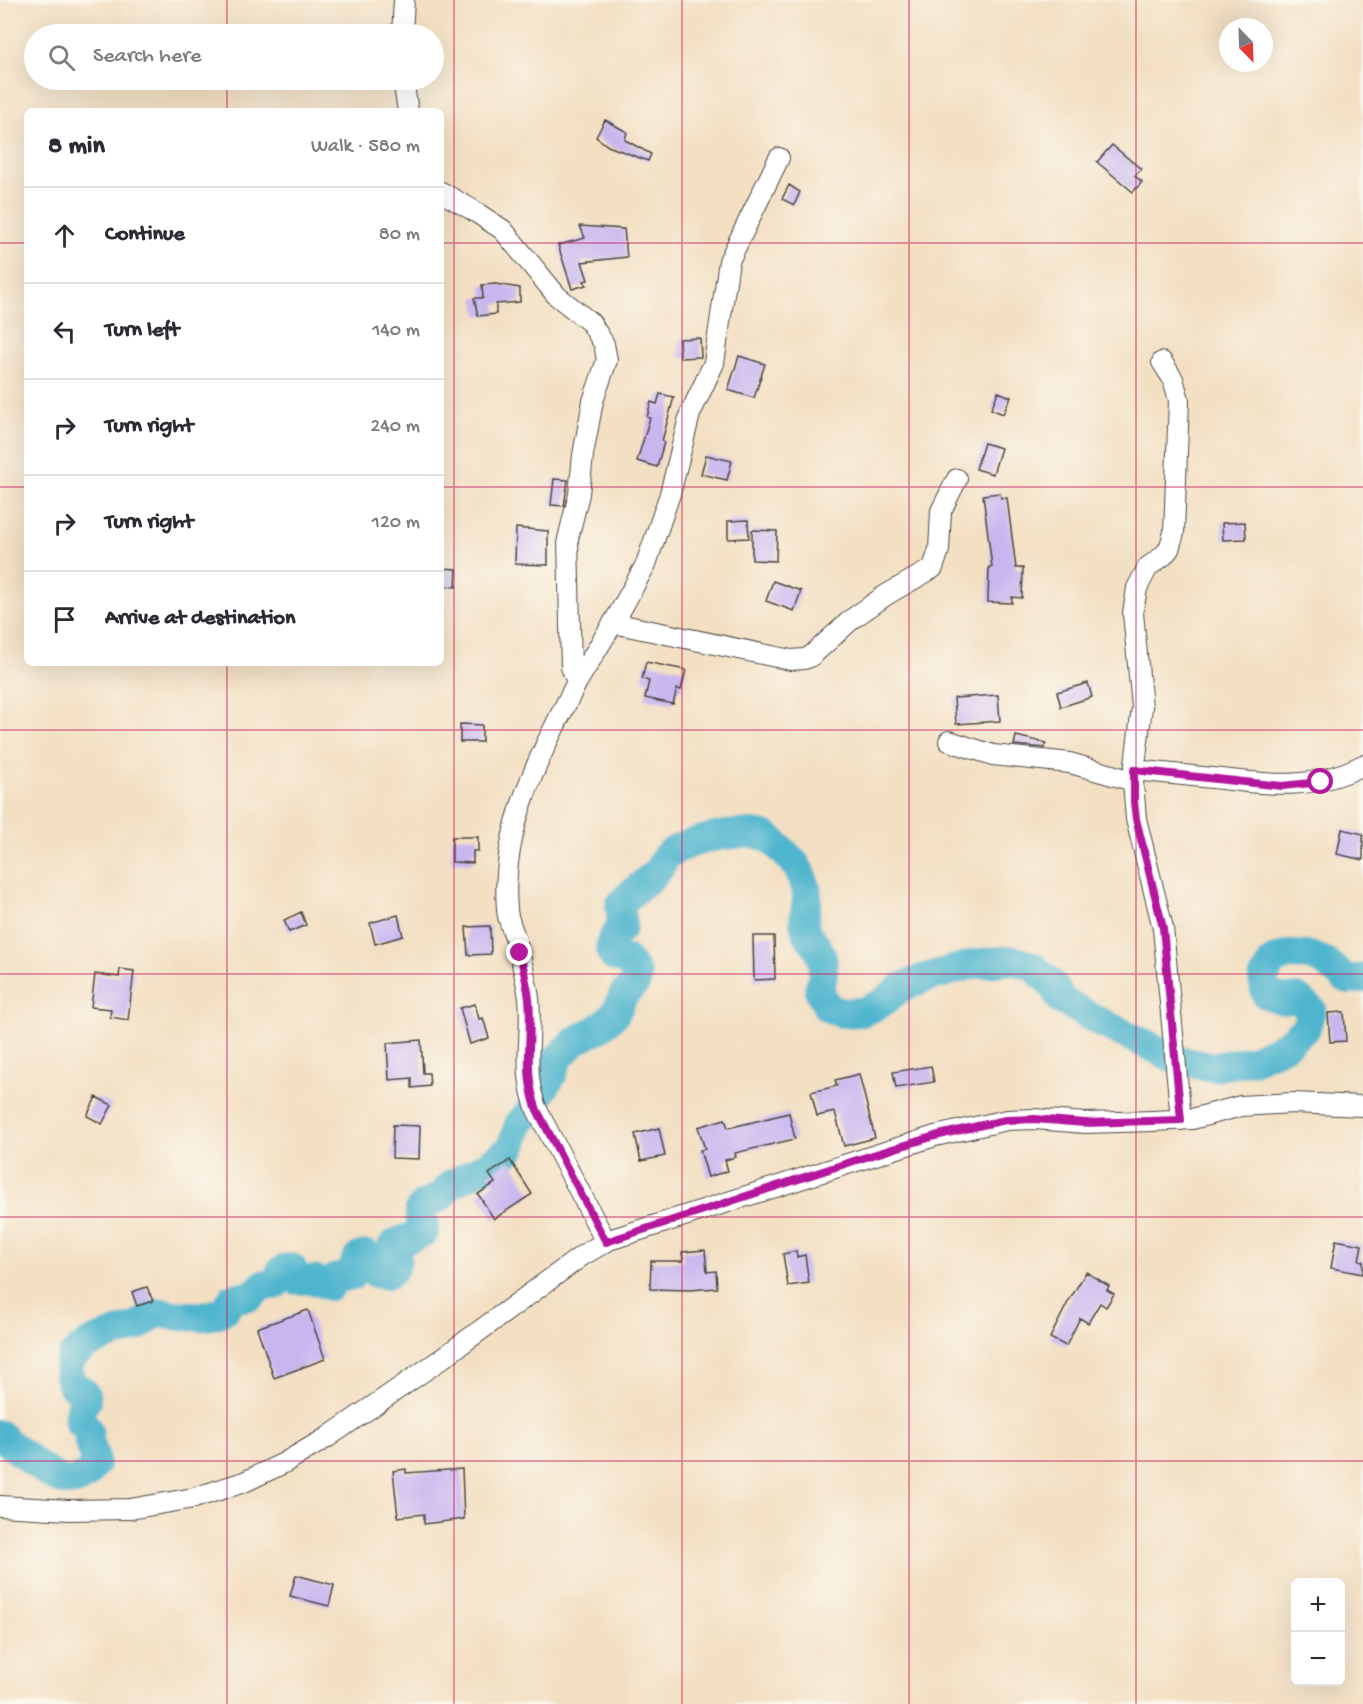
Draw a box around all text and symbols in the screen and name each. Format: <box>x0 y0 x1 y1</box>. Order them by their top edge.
north arrow <box>1219 18 1273 72</box>
search box <box>24 24 444 90</box>
icon: search <box>45 41 78 74</box>
text: Search here <box>93 44 201 70</box>
text: 8 min <box>48 132 105 163</box>
text: Walk · 580 m <box>311 136 420 159</box>
icon: ahead <box>48 219 81 252</box>
text: Continue <box>105 222 185 248</box>
text: 80 m <box>379 224 420 247</box>
icon: left <box>48 315 81 348</box>
text: Turn left <box>105 318 179 344</box>
text: 140 m <box>372 320 420 343</box>
icon: right <box>48 411 81 444</box>
text: Turn right <box>105 414 193 440</box>
text: 240 m <box>370 416 420 439</box>
icon: right <box>48 507 81 540</box>
text: Turn right <box>105 510 193 536</box>
text: 120 m <box>372 512 420 535</box>
icon: arrive <box>48 603 81 636</box>
text: Arrive at destination <box>105 606 295 632</box>
route start <box>1307 768 1333 794</box>
route end <box>506 939 532 965</box>
map controls <box>1291 1578 1345 1686</box>
button: + <box>1291 1578 1345 1632</box>
button: − <box>1291 1632 1345 1686</box>

